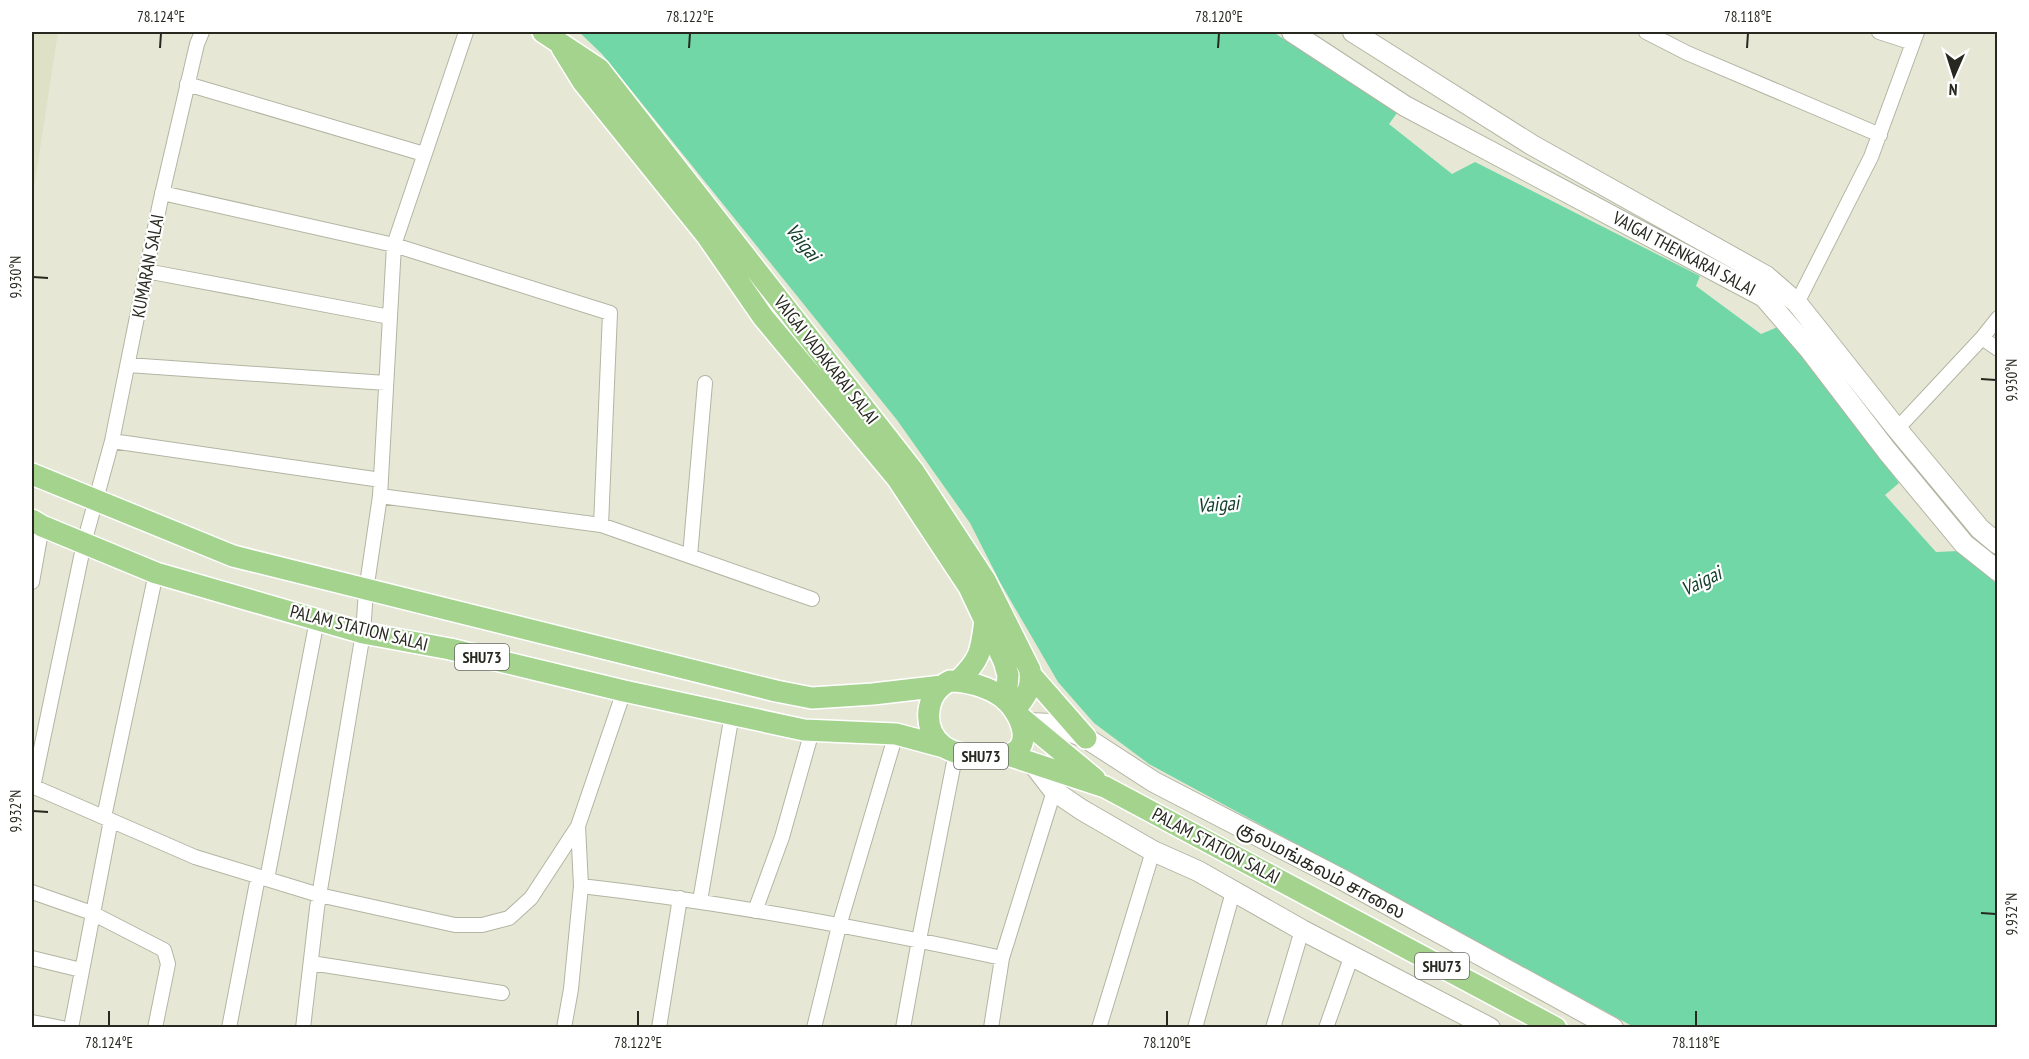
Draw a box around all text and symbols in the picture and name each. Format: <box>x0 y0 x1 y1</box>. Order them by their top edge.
text: 78.124°E <box>137 7 185 26</box>
text: 78.122°E <box>666 7 714 26</box>
text: 78.120°E <box>1195 7 1243 26</box>
text: 78.118°E <box>1724 7 1772 26</box>
north arrow <box>1924 45 1984 105</box>
text: N <box>1948 80 1958 100</box>
street label: VAIGAI THENKARAI SALAI <box>1608 206 1760 301</box>
street label: KUMARAN SALAI <box>126 212 169 320</box>
water label: Vaigai <box>780 218 828 268</box>
text: 9.930°N <box>6 256 25 298</box>
street label: VAIGAI VADAKARAI SALAI <box>768 290 884 429</box>
text: 9.930°N <box>2002 359 2021 401</box>
water label: Vaigai <box>1196 489 1242 518</box>
water label: Vaigai <box>1677 559 1728 602</box>
street label: PALAM STATION SALAI <box>288 599 431 656</box>
road number: SHU73 <box>455 644 509 670</box>
road number: SHU73 <box>954 743 1008 769</box>
text: 9.932°N <box>6 790 25 832</box>
street label: PALAM STATION SALAI <box>1148 802 1284 889</box>
street label: குலமங்கலம் சாலை <box>1233 816 1409 924</box>
text: 9.932°N <box>2002 893 2021 935</box>
road number: SHU73 <box>1415 953 1469 979</box>
text: 78.124°E <box>85 1033 133 1052</box>
text: 78.122°E <box>614 1033 662 1052</box>
text: 78.120°E <box>1143 1033 1191 1052</box>
text: 78.118°E <box>1672 1033 1720 1052</box>

